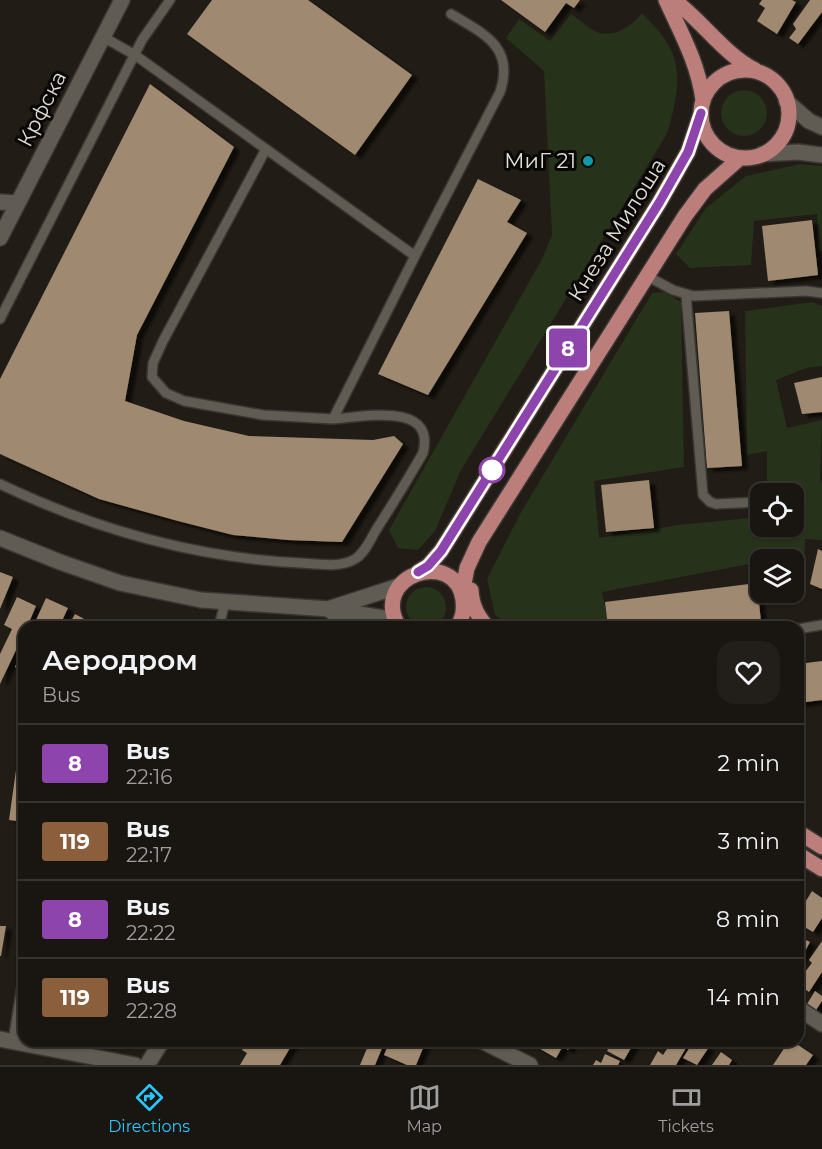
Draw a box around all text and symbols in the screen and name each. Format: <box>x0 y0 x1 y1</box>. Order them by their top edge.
street label: Крфска <box>12 67 71 151</box>
place label: МиГ 21 <box>504 148 576 173</box>
street label: Кнеза Милоша <box>563 154 671 306</box>
marker: МиГ 21 <box>581 154 595 168</box>
line badge: 8 <box>548 328 588 368</box>
text: 8 <box>561 336 575 361</box>
unlabelled marker <box>479 457 505 483</box>
map controls <box>750 483 804 603</box>
button: locate <box>750 483 804 537</box>
button: layers <box>750 549 804 603</box>
button: heart <box>717 641 780 704</box>
text: Аеродром <box>42 643 198 677</box>
text: Bus <box>42 683 80 707</box>
text: Bus <box>126 738 170 765</box>
text: 2 min <box>718 750 780 777</box>
text: 8 <box>68 751 82 776</box>
text: 22:16 <box>126 765 172 789</box>
text: Bus <box>126 816 170 843</box>
text: 3 min <box>718 828 780 855</box>
text: 119 <box>60 829 90 854</box>
text: 22:17 <box>126 843 172 867</box>
text: Bus <box>126 894 170 921</box>
text: 8 min <box>716 906 780 933</box>
text: 8 <box>68 907 82 932</box>
text: 22:22 <box>126 921 176 945</box>
text: Bus <box>126 972 170 999</box>
text: 14 min <box>708 984 780 1011</box>
text: 119 <box>60 985 90 1010</box>
text: 22:28 <box>126 999 177 1023</box>
tab: Directions <box>108 1081 190 1136</box>
tab: Map <box>406 1081 442 1136</box>
tab: Tickets <box>658 1081 714 1136</box>

